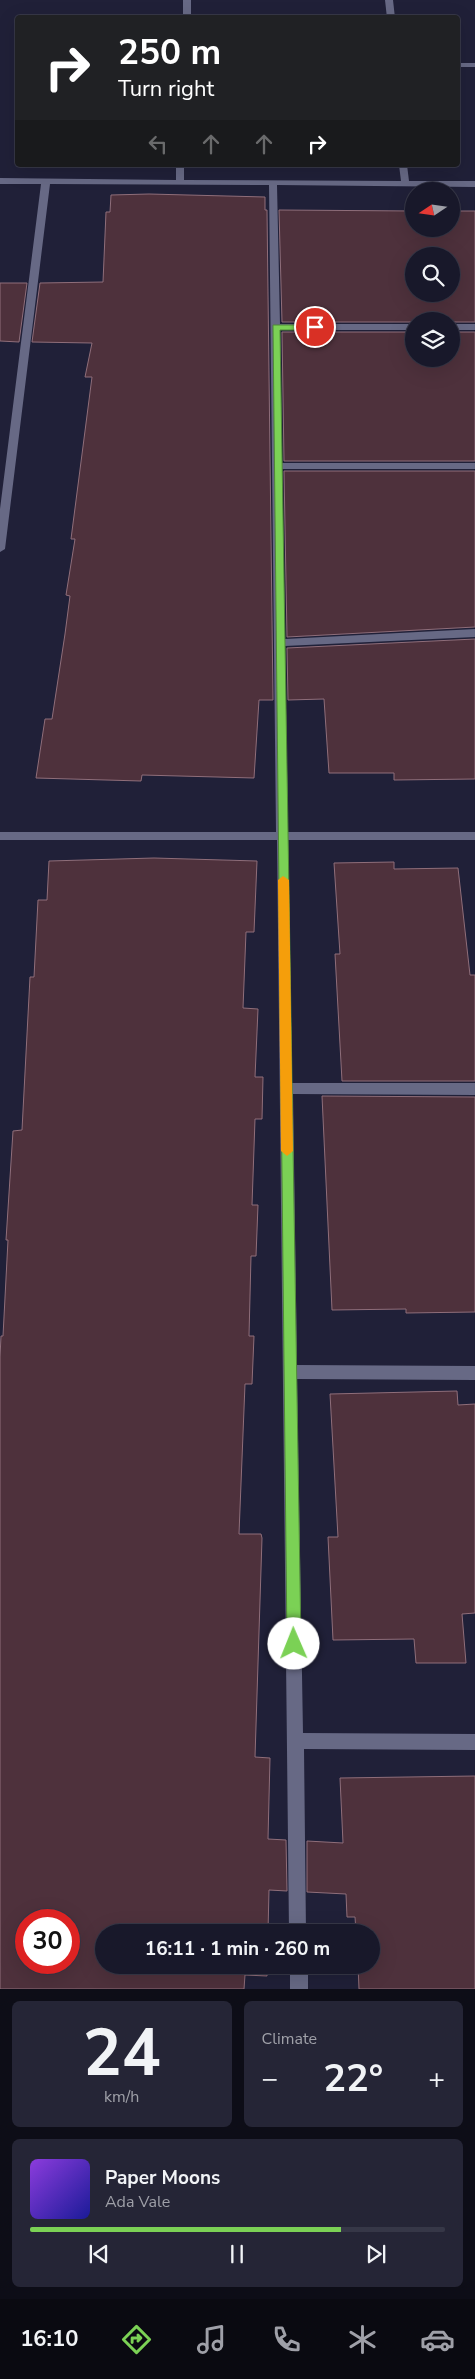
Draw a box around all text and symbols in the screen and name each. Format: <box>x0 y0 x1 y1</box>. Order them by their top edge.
text: 250 m <box>118 29 221 76</box>
icon: right <box>35 35 100 100</box>
text: Turn right <box>118 74 214 104</box>
icon: left <box>144 130 172 158</box>
icon: ahead <box>197 130 225 158</box>
icon: ahead <box>250 130 278 158</box>
icon: right <box>303 130 331 158</box>
north arrow <box>405 182 460 238</box>
map controls <box>405 182 460 367</box>
button: search <box>405 247 460 302</box>
pin <box>294 306 336 348</box>
button: layers <box>405 312 460 367</box>
icon: arrive <box>301 313 329 341</box>
position arrow <box>267 1617 319 1669</box>
speed limit sign: 30 <box>15 1909 80 1974</box>
text: 16:11 · 1 min · 260 m <box>145 1936 330 1962</box>
text: 24 <box>83 2009 161 2098</box>
text: Climate <box>262 2028 317 2050</box>
text: 22° <box>323 2053 383 2104</box>
text: − <box>262 2060 278 2098</box>
text: + <box>428 2060 445 2098</box>
text: km/h <box>104 2086 139 2108</box>
text: Paper Moons <box>105 2165 220 2191</box>
text: Ada Vale <box>105 2191 170 2213</box>
icon: previous <box>85 2240 113 2268</box>
icon: pause <box>223 2240 251 2268</box>
icon: next <box>362 2240 390 2268</box>
icon: directions <box>119 2322 154 2357</box>
icon: music <box>194 2322 229 2357</box>
icon: phone <box>269 2322 304 2357</box>
icon: climate <box>345 2322 380 2357</box>
icon: car <box>420 2322 455 2357</box>
text: 16:10 <box>20 2324 78 2354</box>

